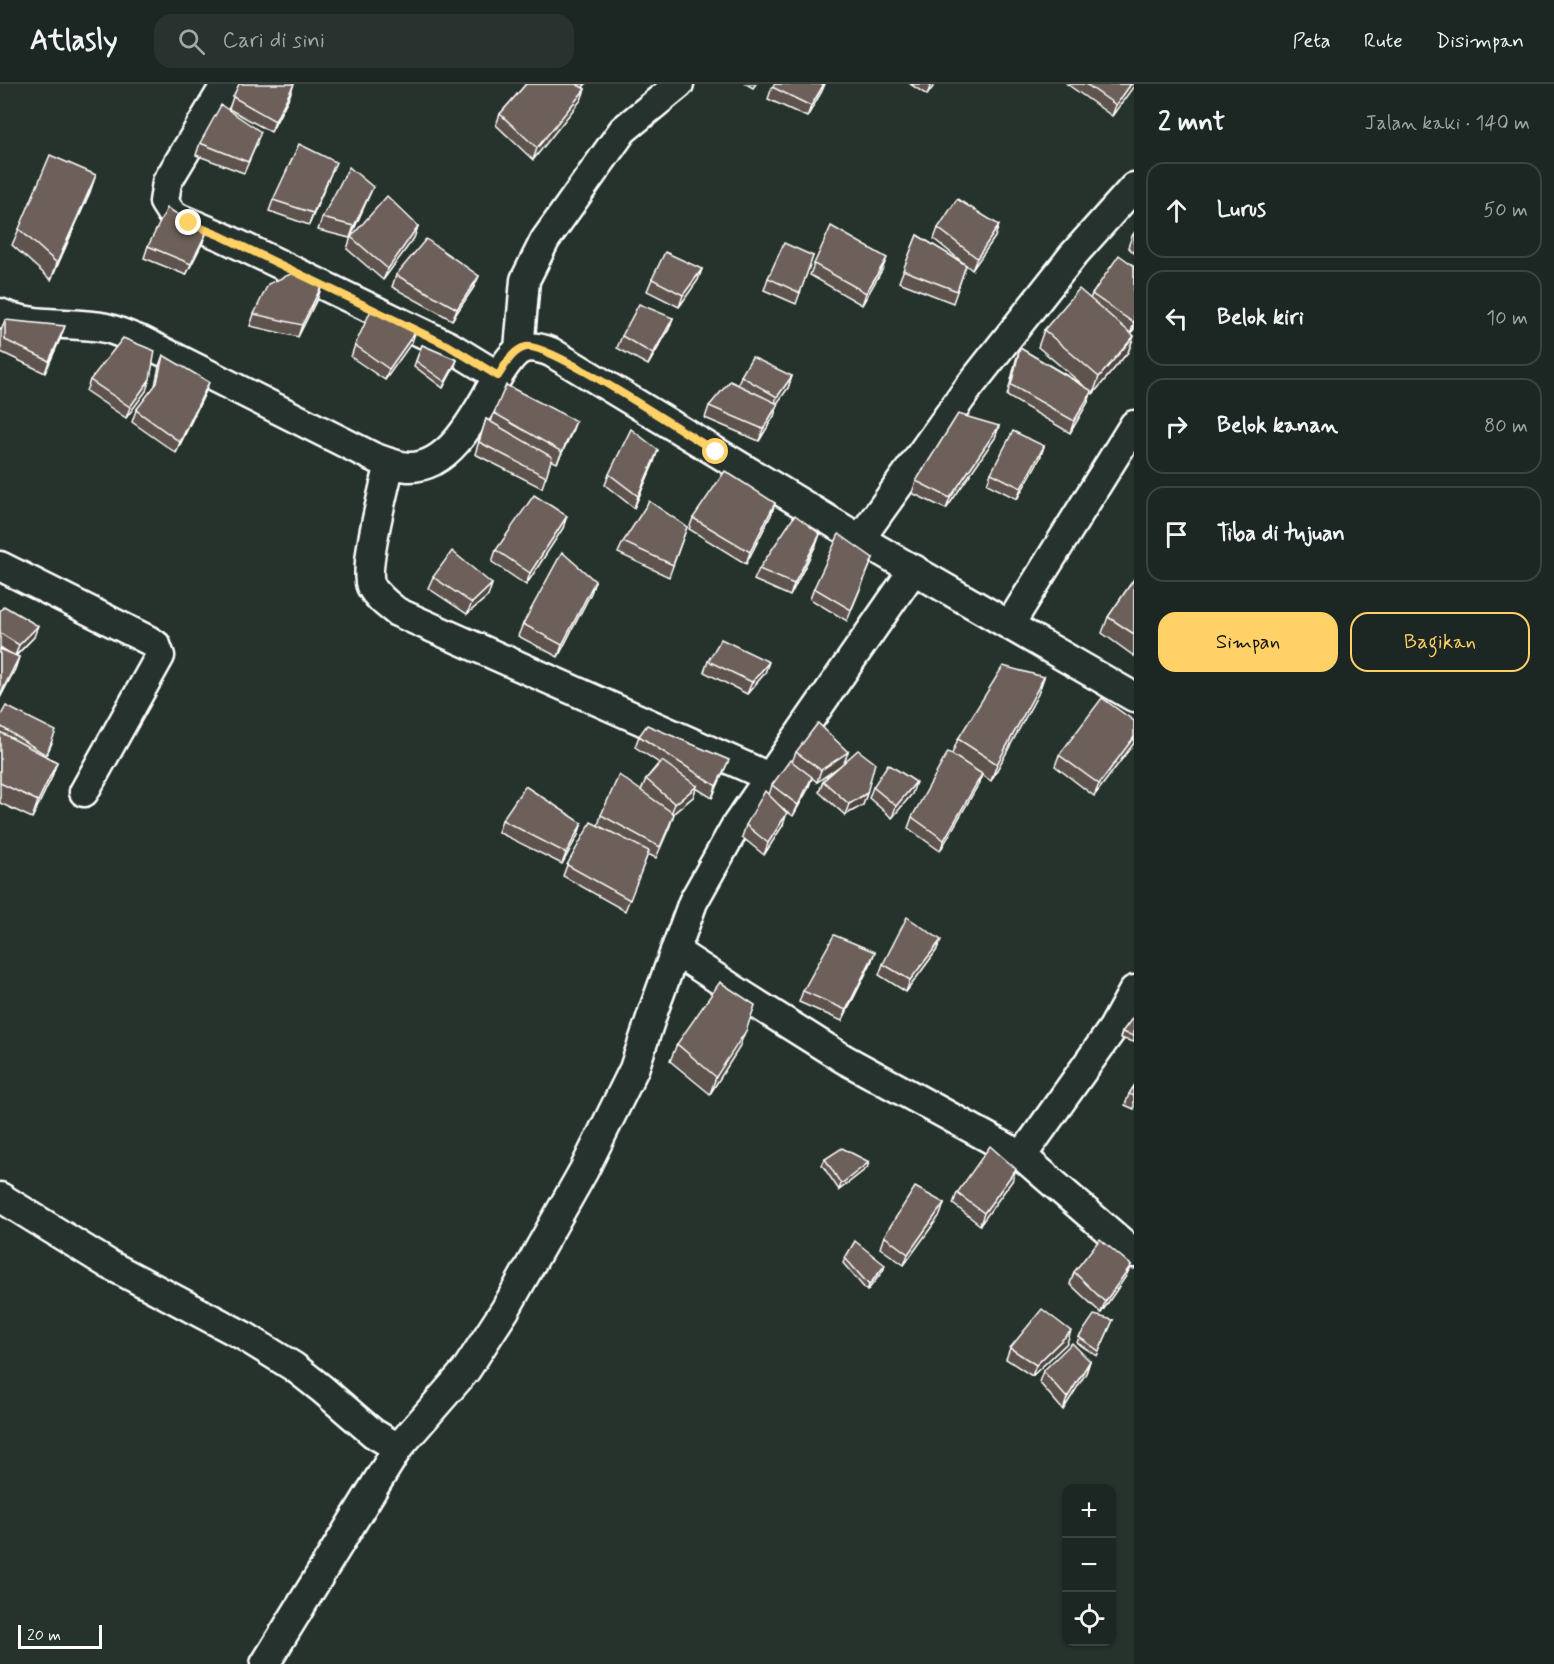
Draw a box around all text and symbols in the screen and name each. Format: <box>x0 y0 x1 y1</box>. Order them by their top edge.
search box <box>154 14 574 68</box>
text: Atlasly <box>30 23 118 60</box>
icon: search <box>175 25 208 58</box>
text: Cari di sini <box>223 27 325 55</box>
text: Peta <box>1293 27 1331 55</box>
text: Rute <box>1364 27 1403 55</box>
text: Disimpan <box>1436 27 1524 55</box>
text: 2 mnt <box>1158 106 1225 140</box>
text: Jalan kaki · 140 m <box>1365 110 1530 137</box>
icon: ahead <box>1160 194 1193 227</box>
text: Lurus <box>1217 196 1266 224</box>
text: 50 m <box>1483 197 1528 224</box>
route end <box>175 209 201 235</box>
icon: left <box>1160 302 1193 335</box>
text: Belok kiri <box>1217 304 1304 332</box>
text: 10 m <box>1486 305 1528 332</box>
icon: right <box>1160 410 1193 443</box>
text: Belok kanan <box>1217 412 1338 440</box>
text: 80 m <box>1484 413 1528 440</box>
route start <box>702 438 728 464</box>
icon: arrive <box>1160 518 1193 551</box>
text: Tiba di tujuan <box>1217 520 1345 548</box>
button: Simpan <box>1158 612 1338 672</box>
button: Bagikan <box>1350 612 1530 672</box>
map controls <box>1062 1484 1116 1646</box>
button: + <box>1062 1484 1116 1538</box>
button: − <box>1062 1538 1116 1592</box>
button: locate <box>1062 1592 1116 1646</box>
scale bar <box>18 1622 102 1650</box>
text: 20 m <box>27 1625 61 1646</box>

